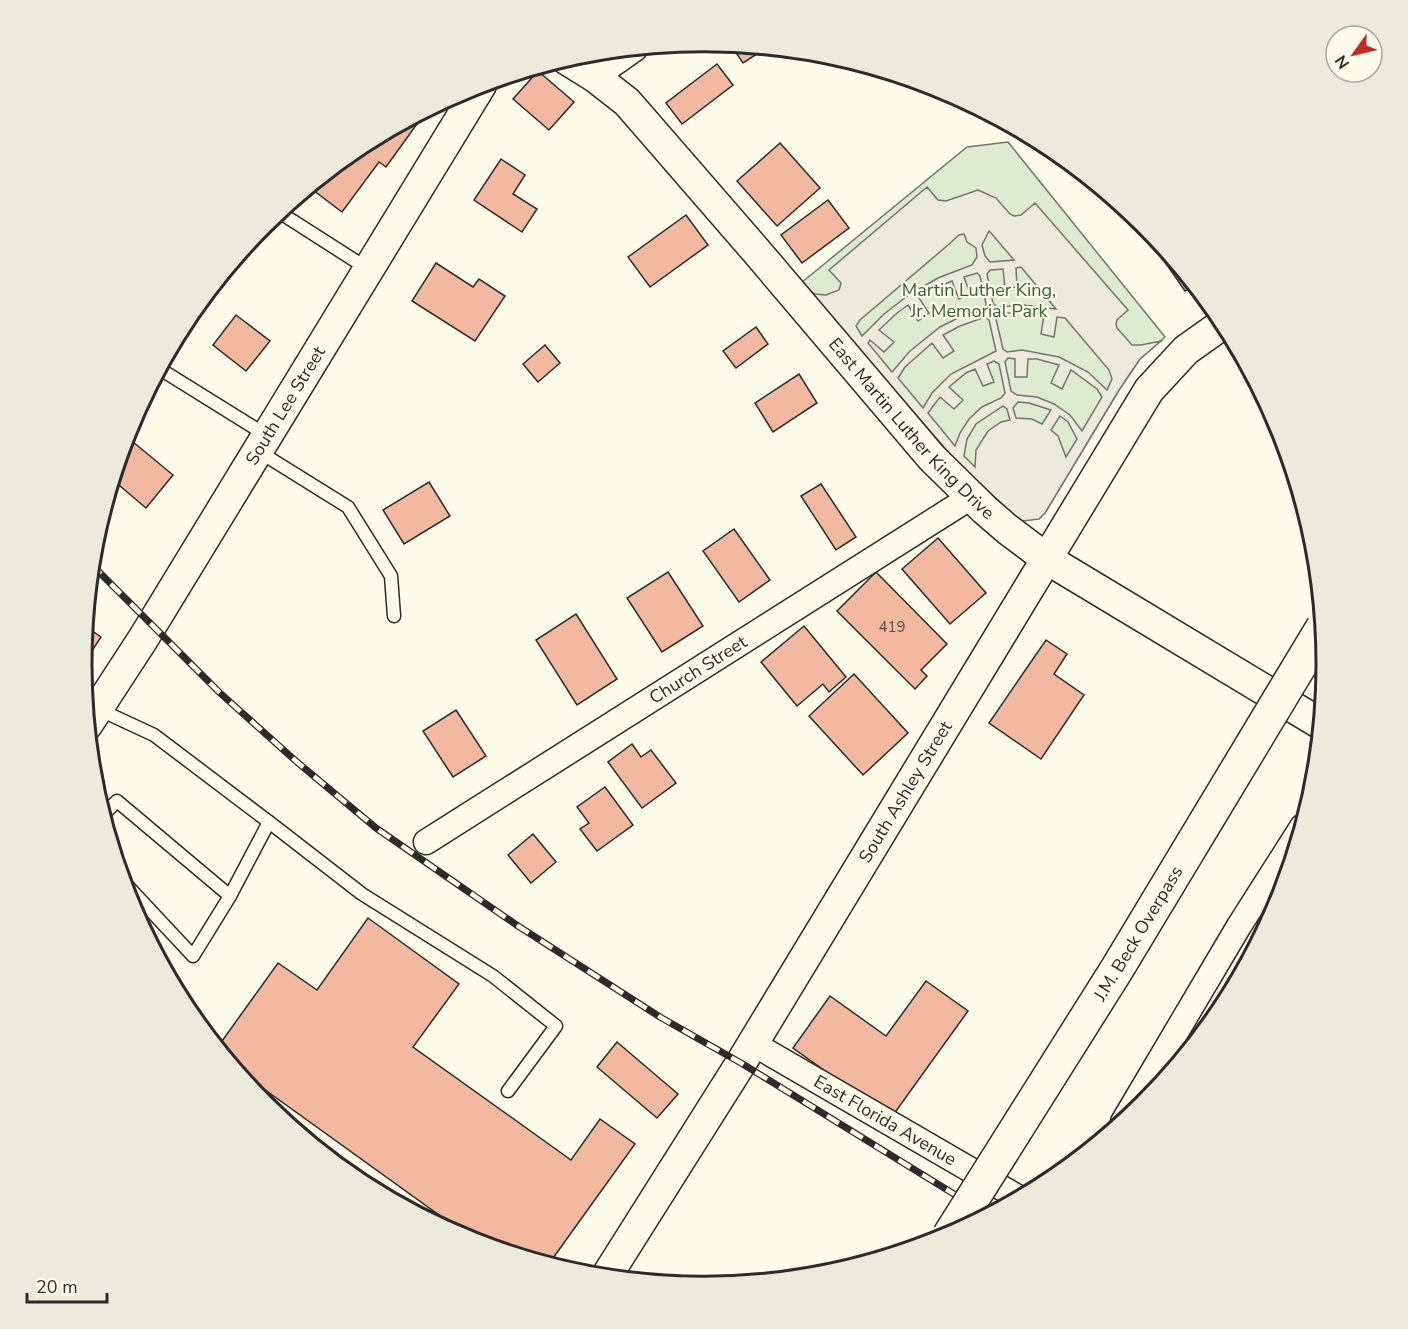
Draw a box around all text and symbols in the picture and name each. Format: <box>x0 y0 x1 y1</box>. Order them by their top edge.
north arrow <box>1324 24 1384 84</box>
text: N <box>1330 51 1355 73</box>
park label: Martin Luther King, Jr. Memorial Park <box>902 278 1056 323</box>
street label: East Martin Luther King Drive <box>823 333 1000 525</box>
street label: South Lee Street <box>240 341 331 470</box>
house number: 419 <box>878 617 906 637</box>
street label: Church Street <box>645 630 752 710</box>
street label: South Ashley Street <box>853 716 958 867</box>
street label: J.M. Beck Overpass <box>1087 861 1188 1006</box>
street label: East Florida Avenue <box>809 1069 961 1171</box>
scale bar <box>27 1266 106 1304</box>
text: 20 m <box>36 1275 78 1299</box>

